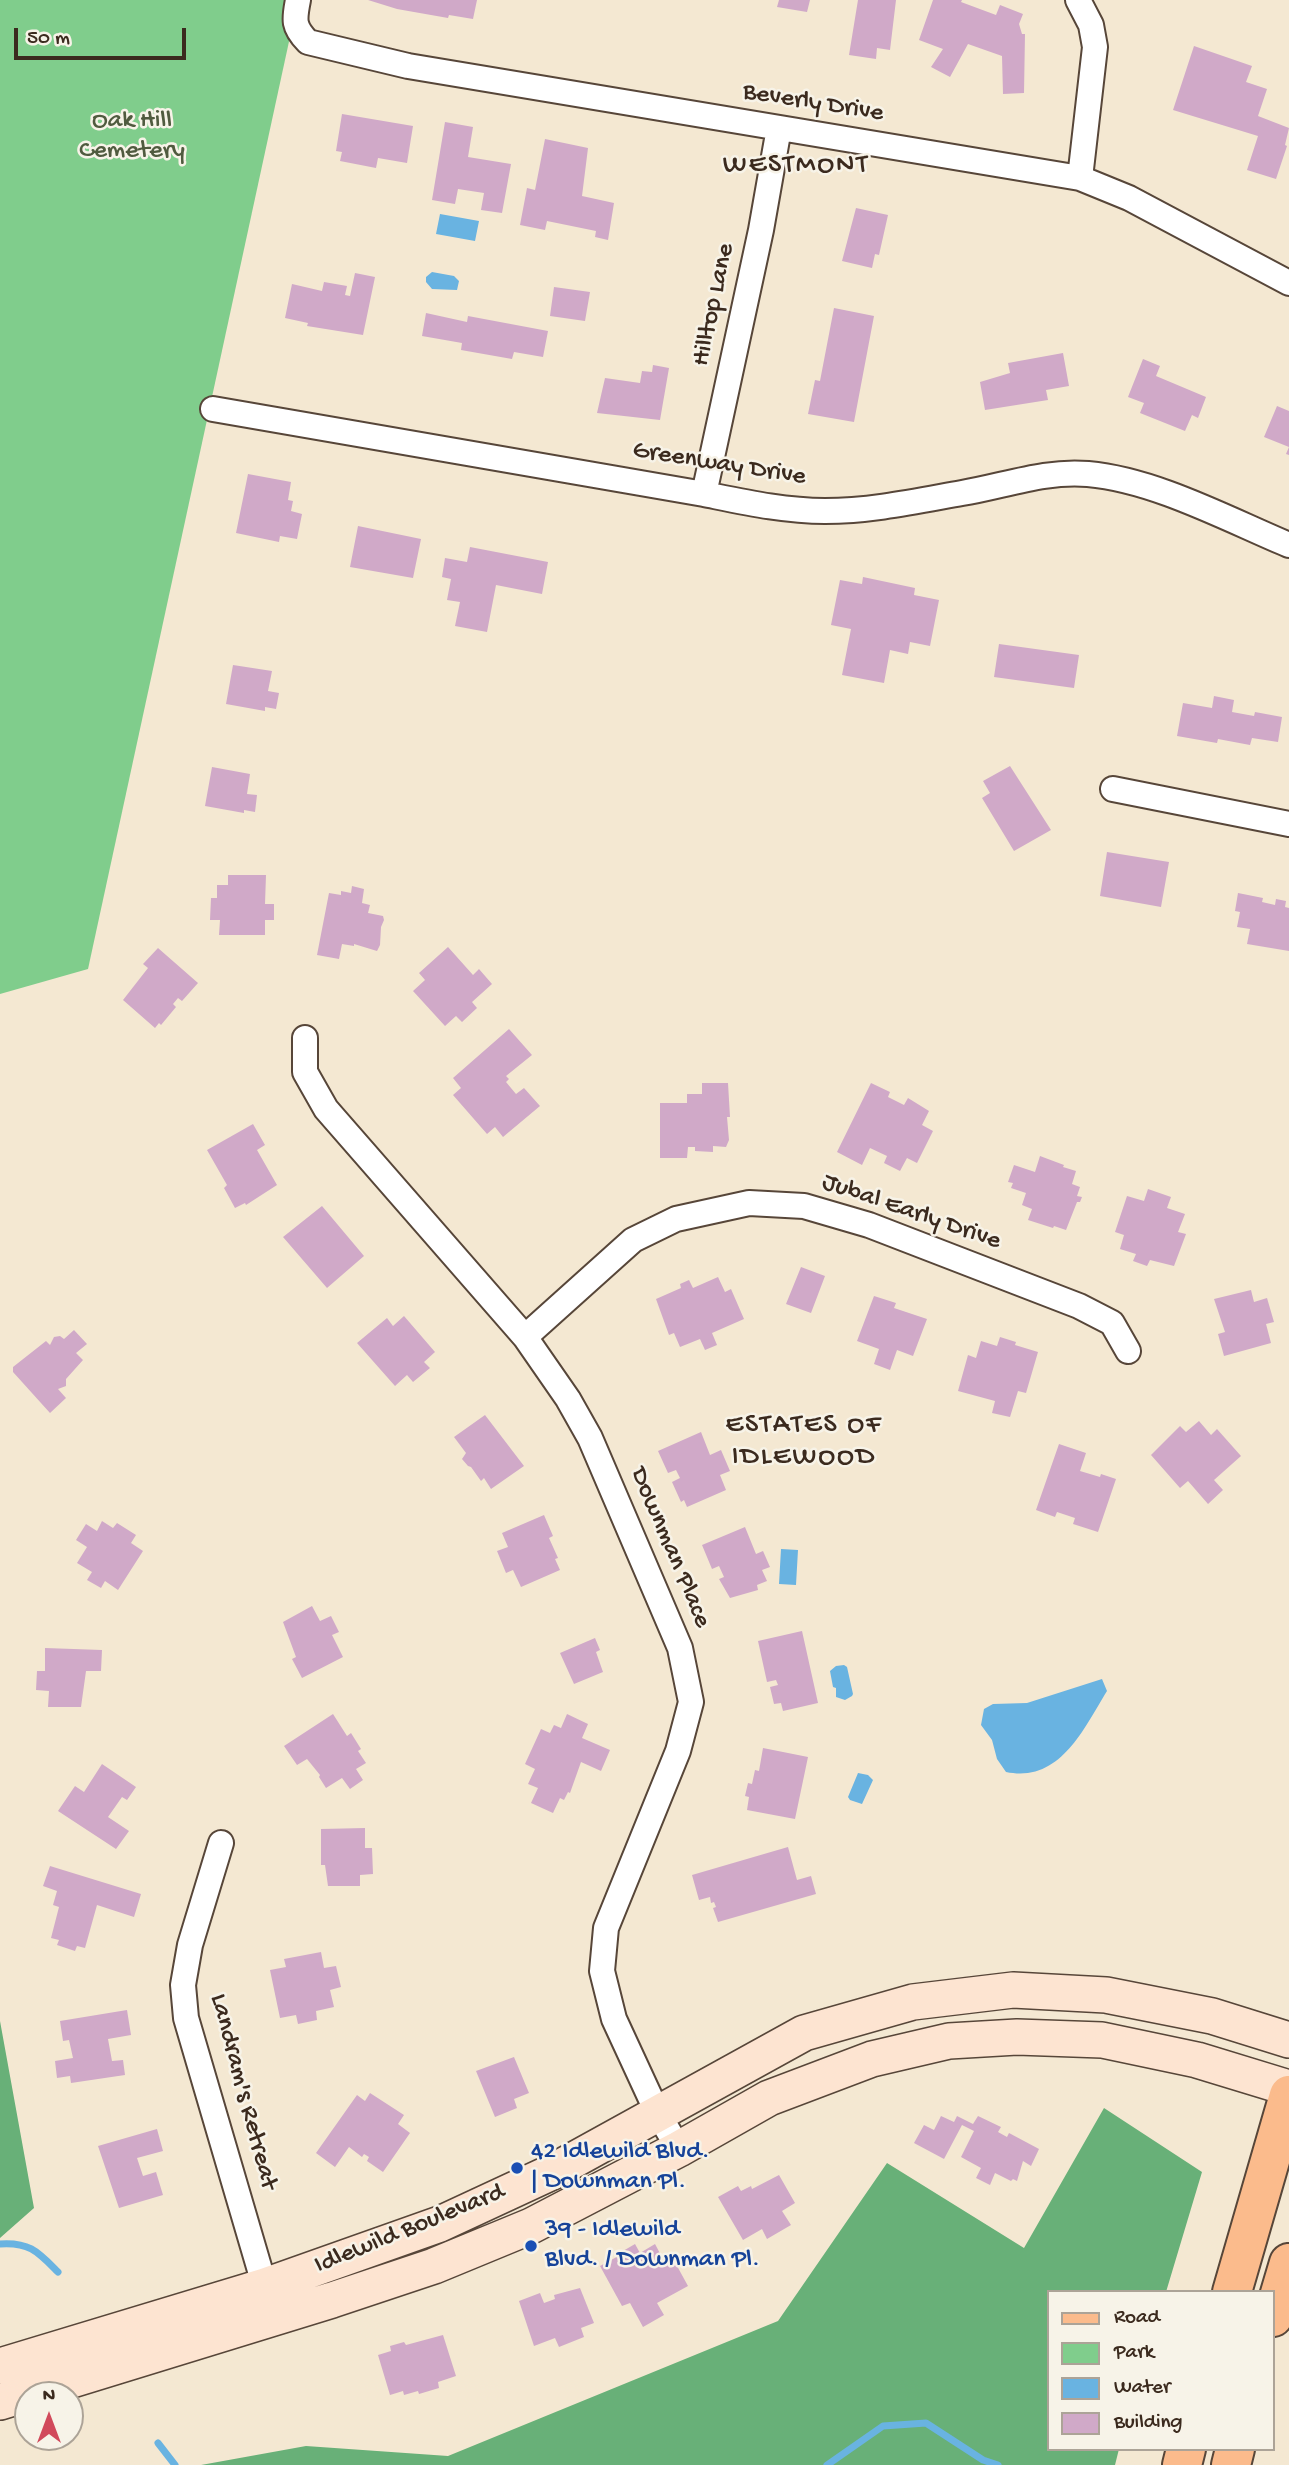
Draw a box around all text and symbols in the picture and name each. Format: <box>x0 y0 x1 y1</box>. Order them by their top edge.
scale bar <box>18 14 189 58</box>
text: 50 m <box>27 27 70 52</box>
street label: Beverly Drive <box>740 77 886 131</box>
park label: Oak Hill Cemetery <box>79 106 185 168</box>
district label: WESTMONT <box>724 150 868 184</box>
street label: Hilltop Lane <box>687 241 743 369</box>
street label: Greenway Drive <box>630 436 808 494</box>
street label: Jubal Early Drive <box>817 1168 1005 1258</box>
district label: ESTATES OF IDLEWOOD <box>727 1410 881 1476</box>
street label: Downman Place <box>621 1463 717 1633</box>
street label: Landram's Retreat <box>201 1991 283 2193</box>
place label: 42 Idlewild Blvd. | Downman Pl. <box>531 2137 710 2198</box>
marker: 42 Idlewild Blvd. | Downman Pl. <box>509 2160 525 2176</box>
street label: Idlewild Boulevard <box>311 2178 509 2282</box>
place label: 39 - Idlewild Blvd. / Downman Pl. <box>545 2215 760 2276</box>
marker: 39 - Idlewild Blvd. / Downman Pl. <box>523 2238 539 2254</box>
legend <box>1048 2290 1275 2451</box>
text: Road <box>1114 2306 1160 2331</box>
text: Park <box>1114 2341 1154 2366</box>
text: Water <box>1114 2376 1170 2401</box>
north arrow <box>14 2381 84 2451</box>
text: N <box>43 2385 55 2408</box>
text: Building <box>1114 2411 1183 2436</box>

